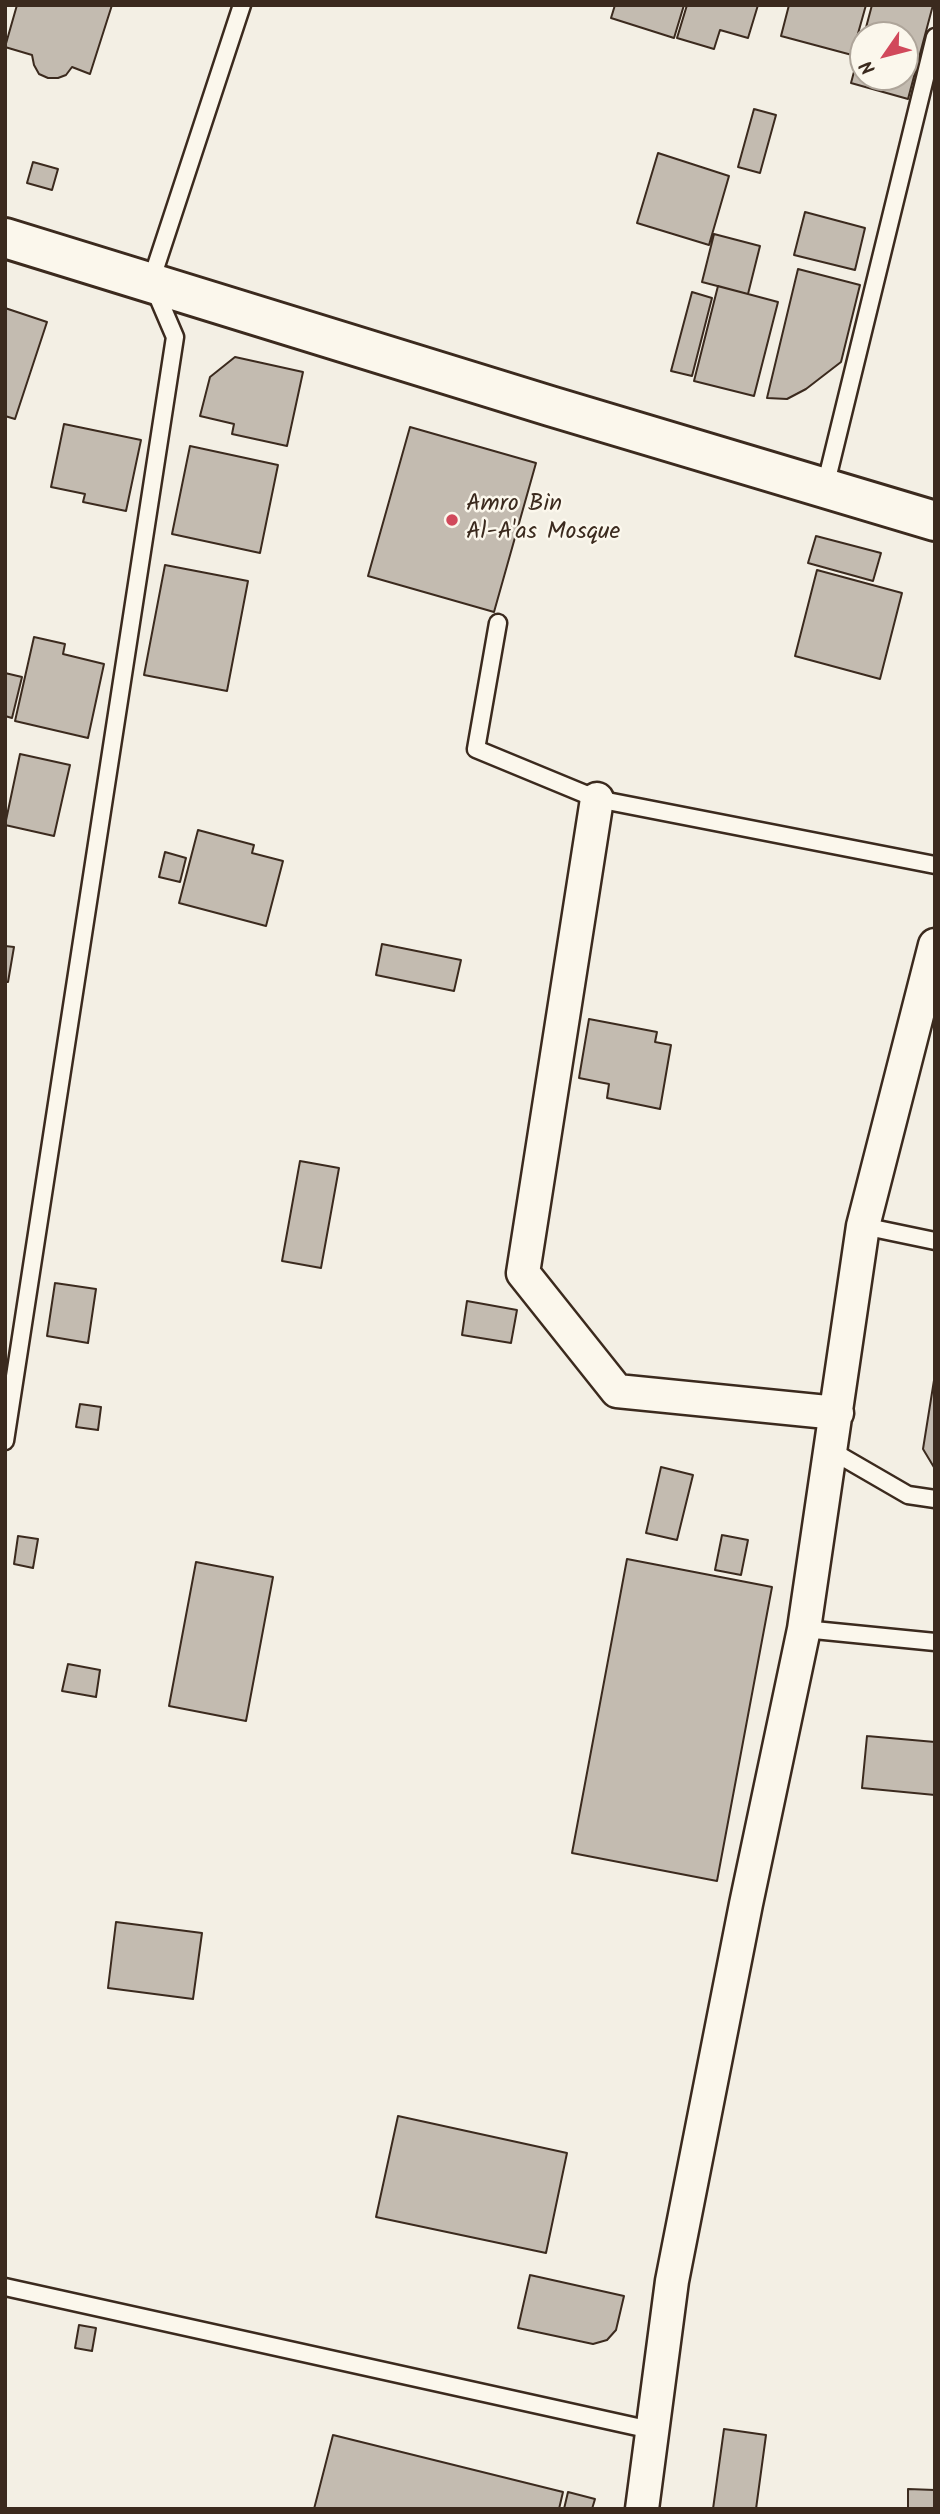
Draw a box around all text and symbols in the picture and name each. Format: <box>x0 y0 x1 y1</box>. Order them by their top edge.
north arrow <box>849 21 919 91</box>
text: N <box>853 53 884 80</box>
place label: Amro Bin Al-A'as Mosque <box>466 492 620 548</box>
marker: Amro Bin Al-A'as Mosque <box>444 512 460 528</box>

